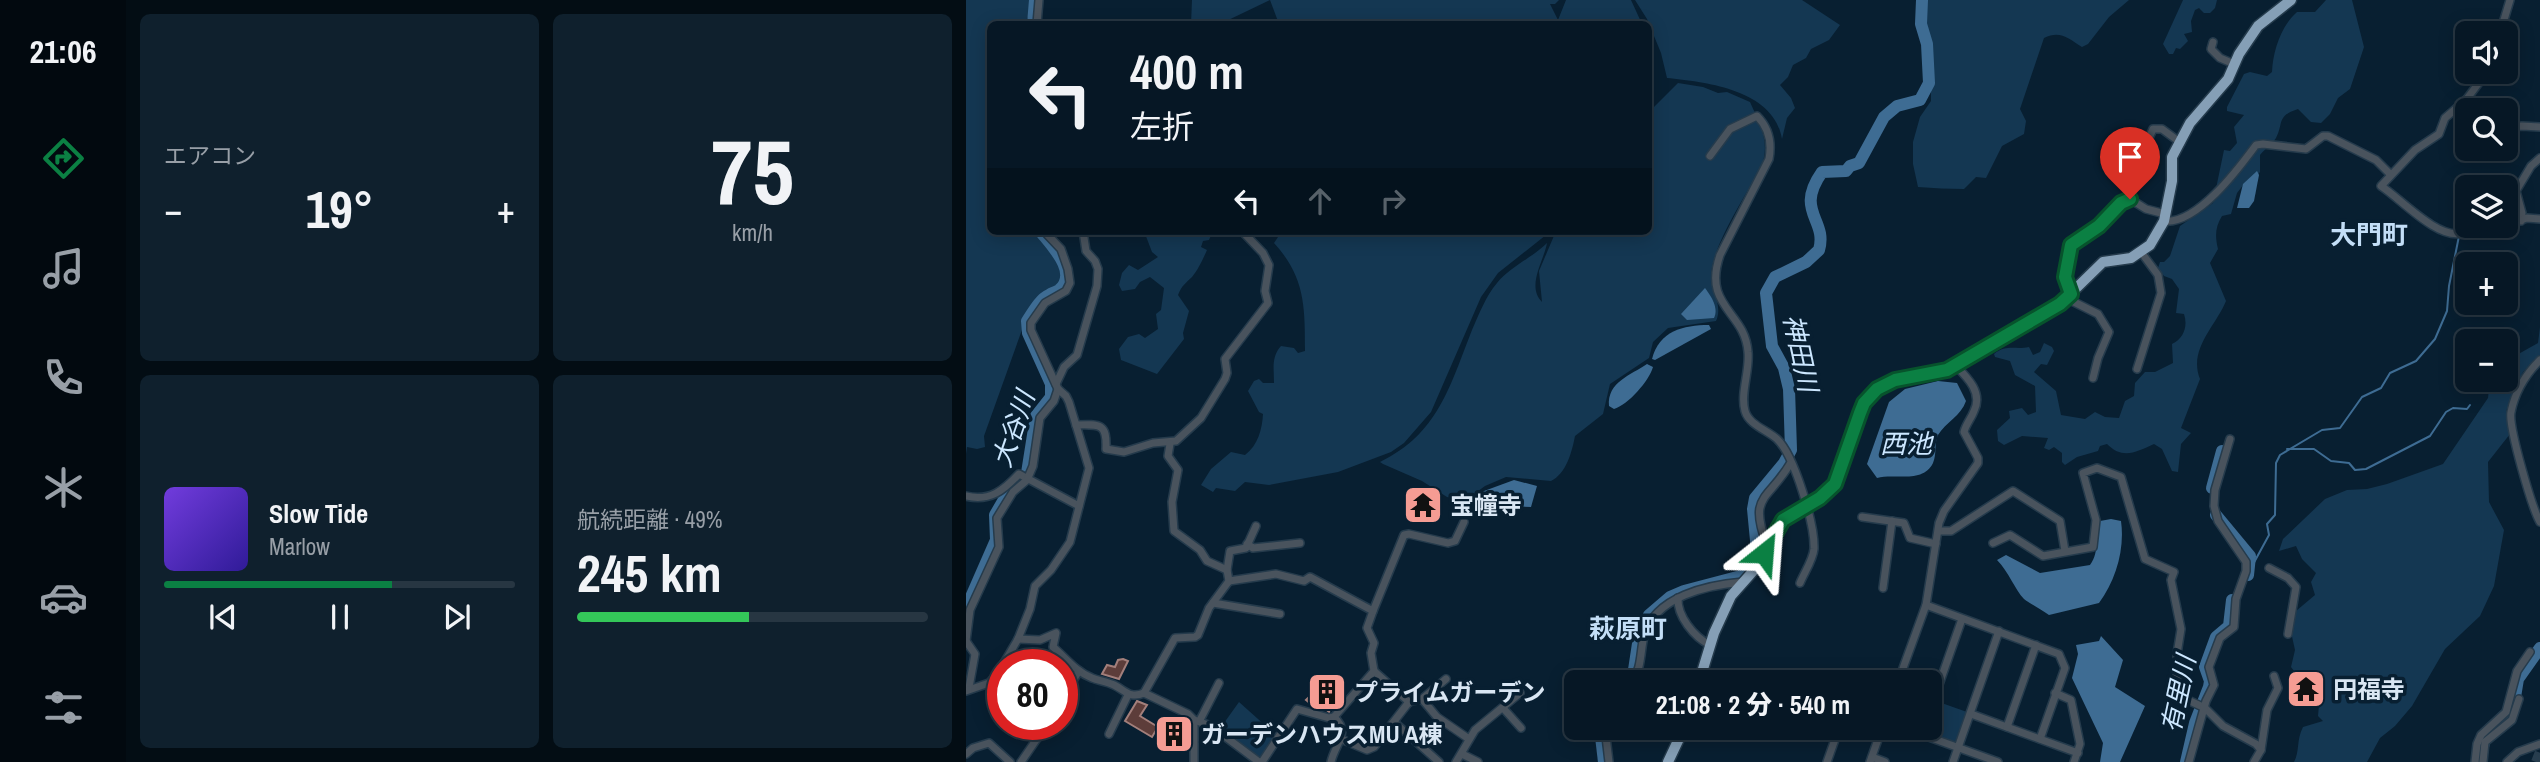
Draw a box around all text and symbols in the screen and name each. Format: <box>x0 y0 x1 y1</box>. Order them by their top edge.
map controls <box>2455 21 2518 392</box>
button: sound <box>2455 21 2518 84</box>
text: 21:06 <box>29 30 97 73</box>
text: 400 m <box>1130 38 1244 104</box>
icon: left <box>1015 49 1106 140</box>
button: search <box>2455 98 2518 161</box>
text: 左折 <box>1130 105 1194 148</box>
text: 75 <box>711 110 794 232</box>
pin <box>2100 127 2160 199</box>
icon: directions <box>39 134 88 183</box>
icon: arrive <box>2111 138 2149 176</box>
text: エアコン <box>164 140 256 171</box>
text: 19° <box>305 174 374 244</box>
button: layers <box>2455 175 2518 238</box>
icon: left <box>1228 182 1266 220</box>
icon: ahead <box>1301 182 1339 220</box>
icon: right <box>1374 182 1412 220</box>
text: − <box>164 184 182 235</box>
text: + <box>497 184 515 235</box>
text: km/h <box>732 217 773 248</box>
district label: 大門町 <box>2330 217 2408 252</box>
icon: music <box>39 244 88 293</box>
button: + <box>2455 252 2518 315</box>
water label: 神田川 <box>1776 311 1827 398</box>
button: − <box>2455 329 2518 392</box>
icon: phone <box>39 353 88 402</box>
water label: 大谷川 <box>984 384 1043 472</box>
water label: 西池 <box>1880 426 1935 461</box>
icon: climate <box>39 463 88 512</box>
temple icon: 宝幢寺 <box>1402 484 1444 526</box>
place label: 宝幢寺 <box>1450 489 1522 521</box>
text: Slow Tide <box>269 496 368 531</box>
text: 航続距離 · 49% <box>577 504 722 535</box>
position arrow <box>1727 516 1801 590</box>
text: Marlow <box>269 531 330 562</box>
text: 245 km <box>577 538 722 608</box>
icon: car <box>39 573 88 622</box>
icon: previous <box>204 598 242 636</box>
icon: pause <box>321 598 359 636</box>
icon: next <box>438 598 476 636</box>
district label: 萩原町 <box>1589 611 1667 646</box>
speed limit sign: 80 <box>987 649 1078 740</box>
water label: 有里川 <box>2153 649 2204 736</box>
temple icon: 円福寺 <box>2285 668 2327 710</box>
building icon: プライムガーデン <box>1306 671 1348 713</box>
place label: 円福寺 <box>2333 673 2405 705</box>
place label: プライムガーデン <box>1354 676 1546 708</box>
icon: filters <box>39 683 88 732</box>
text: 21:08 · 2 分 · 540 m <box>1656 687 1850 722</box>
building icon: ガーデンハウスMU A棟 <box>1153 713 1195 755</box>
place label: ガーデンハウスMU A棟 <box>1201 718 1443 750</box>

